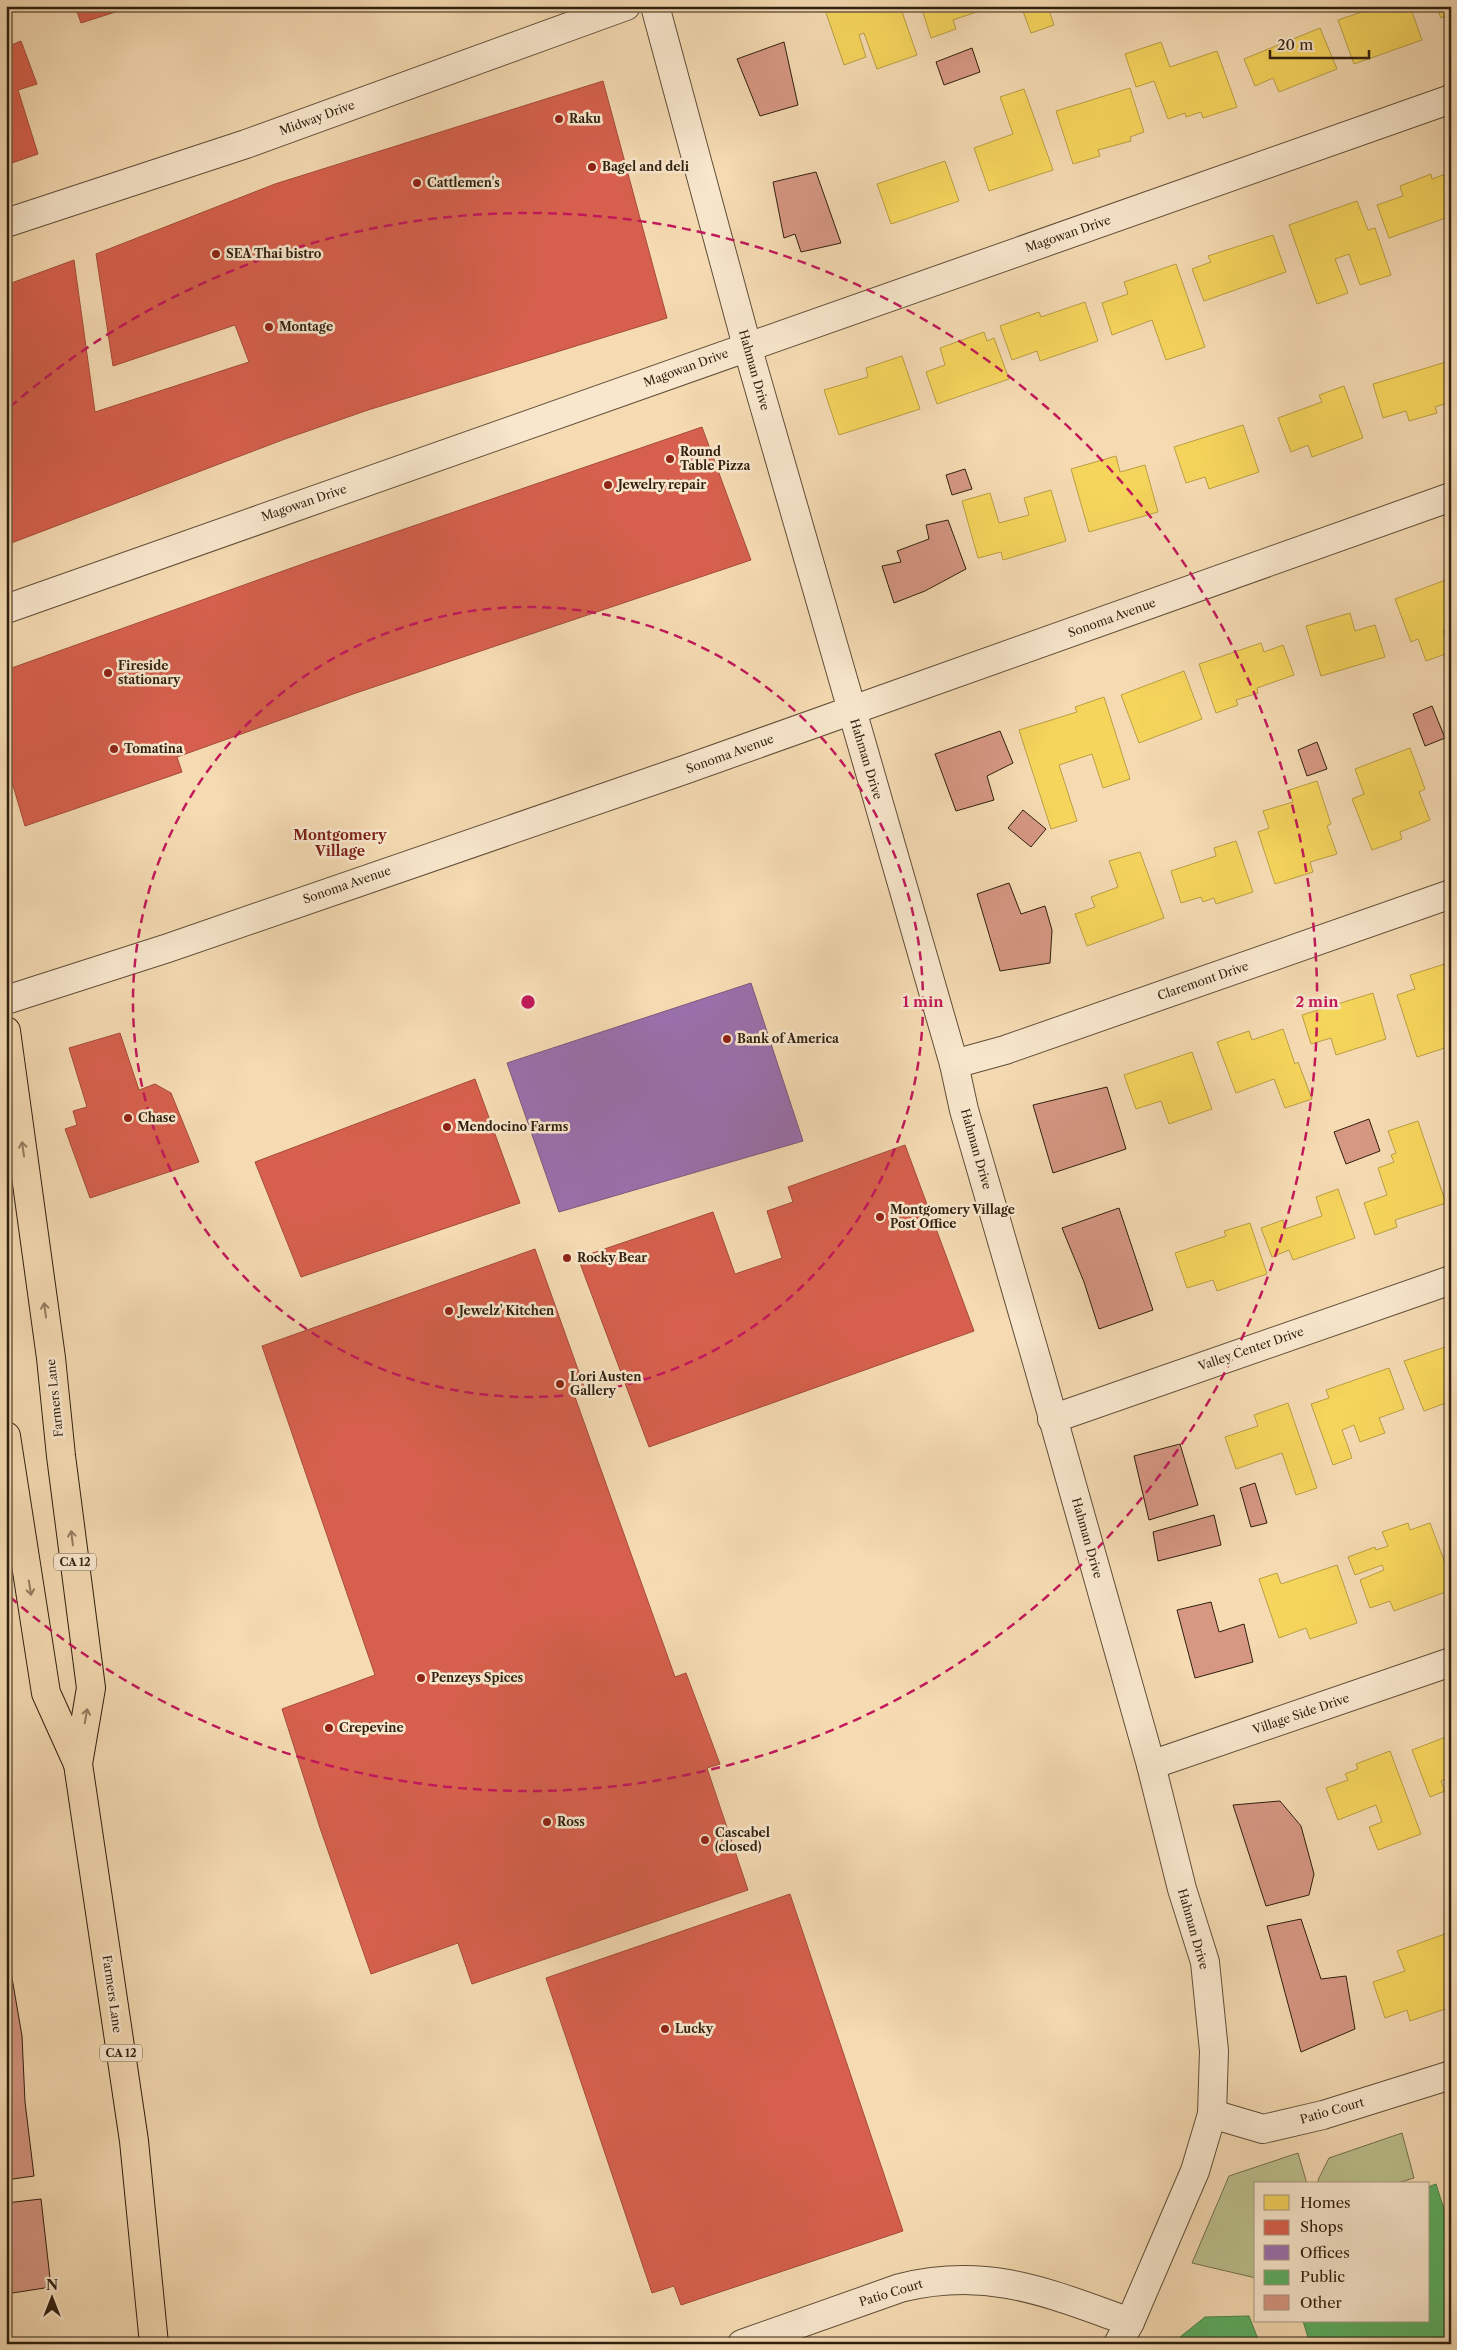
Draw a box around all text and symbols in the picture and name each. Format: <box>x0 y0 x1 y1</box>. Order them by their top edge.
scale bar <box>1270 28 1368 60</box>
text: 20 m <box>1277 35 1313 54</box>
street label: Midway Drive <box>277 97 357 138</box>
place label: Raku <box>569 111 601 126</box>
marker: Raku <box>553 113 565 125</box>
place label: Bagel and deli <box>602 159 690 174</box>
marker: Bagel and deli <box>586 161 598 173</box>
place label: Cattlemen's <box>427 175 500 190</box>
marker: Cattlemen's <box>411 177 423 189</box>
street label: Magowan Drive <box>1023 212 1113 255</box>
place label: SEA Thai bistro <box>226 246 322 261</box>
marker: SEA Thai bistro <box>210 248 222 260</box>
place label: Montage <box>279 319 333 334</box>
marker: Montage <box>263 321 275 333</box>
street label: Hahman Drive <box>736 328 773 412</box>
street label: Magowan Drive <box>641 345 731 390</box>
place label: Round Table Pizza <box>680 444 752 473</box>
marker: Round Table Pizza <box>664 453 676 465</box>
place label: Jewelry repair <box>616 477 706 492</box>
marker: Jewelry repair <box>602 479 614 491</box>
street label: Magowan Drive <box>259 481 349 524</box>
street label: Sonoma Avenue <box>1066 595 1158 640</box>
place label: Fireside stationary <box>118 658 181 687</box>
marker: Fireside stationary <box>102 667 114 679</box>
street label: Hahman Drive <box>847 717 886 801</box>
street label: Sonoma Avenue <box>684 731 776 776</box>
place label: Tomatina <box>124 741 184 756</box>
marker: Tomatina <box>108 743 120 755</box>
district label: Montgomery Village <box>293 826 387 860</box>
street label: Sonoma Avenue <box>301 862 393 907</box>
street label: Claremont Drive <box>1155 958 1251 1003</box>
text: 1 min <box>902 992 944 1011</box>
text: 2 min <box>1295 992 1339 1011</box>
centre of rings <box>519 993 537 1011</box>
place label: Bank of America <box>737 1031 840 1046</box>
marker: Bank of America <box>721 1033 733 1045</box>
street label: Hahman Drive <box>958 1107 995 1191</box>
place label: Chase <box>138 1110 176 1125</box>
marker: Chase <box>122 1112 134 1124</box>
place label: Mendocino Farms <box>457 1119 569 1134</box>
marker: Mendocino Farms <box>441 1121 453 1133</box>
one-way arrow <box>18 1141 28 1157</box>
place label: Montgomery Village Post Office <box>890 1202 1015 1231</box>
marker: Montgomery Village Post Office <box>874 1211 886 1223</box>
place label: Rocky Bear <box>577 1250 647 1265</box>
marker: Rocky Bear <box>561 1252 573 1264</box>
one-way arrow <box>40 1302 50 1318</box>
place label: Jewelz' Kitchen <box>457 1303 555 1318</box>
marker: Jewelz' Kitchen <box>443 1305 455 1317</box>
street label: Valley Center Drive <box>1195 1323 1306 1374</box>
street label: Farmers Lane <box>43 1358 66 1438</box>
place label: Lori Austen Gallery <box>570 1369 642 1398</box>
marker: Lori Austen Gallery <box>554 1378 566 1390</box>
street label: Hahman Drive <box>1069 1496 1106 1580</box>
one-way arrow <box>66 1530 76 1546</box>
road number: CA 12 <box>54 1554 96 1570</box>
one-way arrow <box>25 1579 35 1595</box>
place label: Penzeys Spices <box>431 1670 524 1685</box>
marker: Penzeys Spices <box>415 1672 427 1684</box>
street label: Village Side Drive <box>1250 1690 1351 1737</box>
one-way arrow <box>81 1709 91 1725</box>
place label: Crepevine <box>339 1720 404 1735</box>
marker: Crepevine <box>323 1722 335 1734</box>
place label: Ross <box>557 1814 585 1829</box>
marker: Ross <box>541 1816 553 1828</box>
place label: Cascabel (closed) <box>715 1825 770 1854</box>
marker: Cascabel (closed) <box>699 1834 711 1846</box>
street label: Hahman Drive <box>1175 1887 1212 1971</box>
street label: Farmers Lane <box>100 1954 125 2034</box>
place label: Lucky <box>675 2021 714 2036</box>
marker: Lucky <box>659 2023 671 2035</box>
road number: CA 12 <box>100 2045 142 2062</box>
street label: Patio Court <box>1298 2094 1366 2127</box>
legend <box>1254 2182 1430 2322</box>
text: Homes <box>1300 2193 1351 2212</box>
text: Shops <box>1300 2217 1343 2236</box>
text: Offices <box>1300 2243 1350 2262</box>
text: Public <box>1300 2267 1345 2286</box>
north arrow <box>28 2272 78 2322</box>
text: N <box>46 2276 58 2294</box>
street label: Patio Court <box>857 2276 925 2309</box>
text: Other <box>1300 2293 1343 2312</box>

